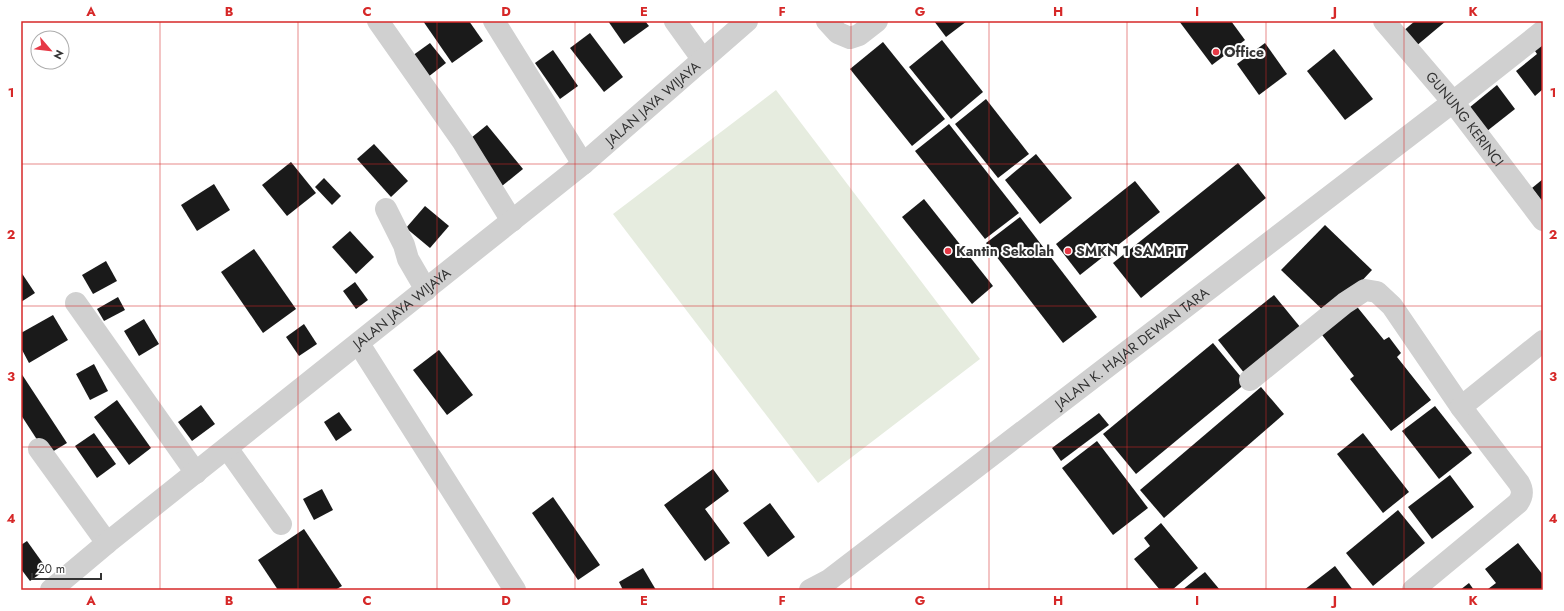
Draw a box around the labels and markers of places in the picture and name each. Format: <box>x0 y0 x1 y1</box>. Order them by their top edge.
place label: Office <box>1224 42 1264 62</box>
marker: Office <box>1211 47 1221 57</box>
place label: Kantin Sekolah <box>956 241 1054 261</box>
place label: SMKN 1 SAMPIT <box>1076 241 1186 261</box>
marker: Kantin Sekolah <box>943 246 953 256</box>
marker: SMKN 1 SAMPIT <box>1063 246 1073 256</box>

